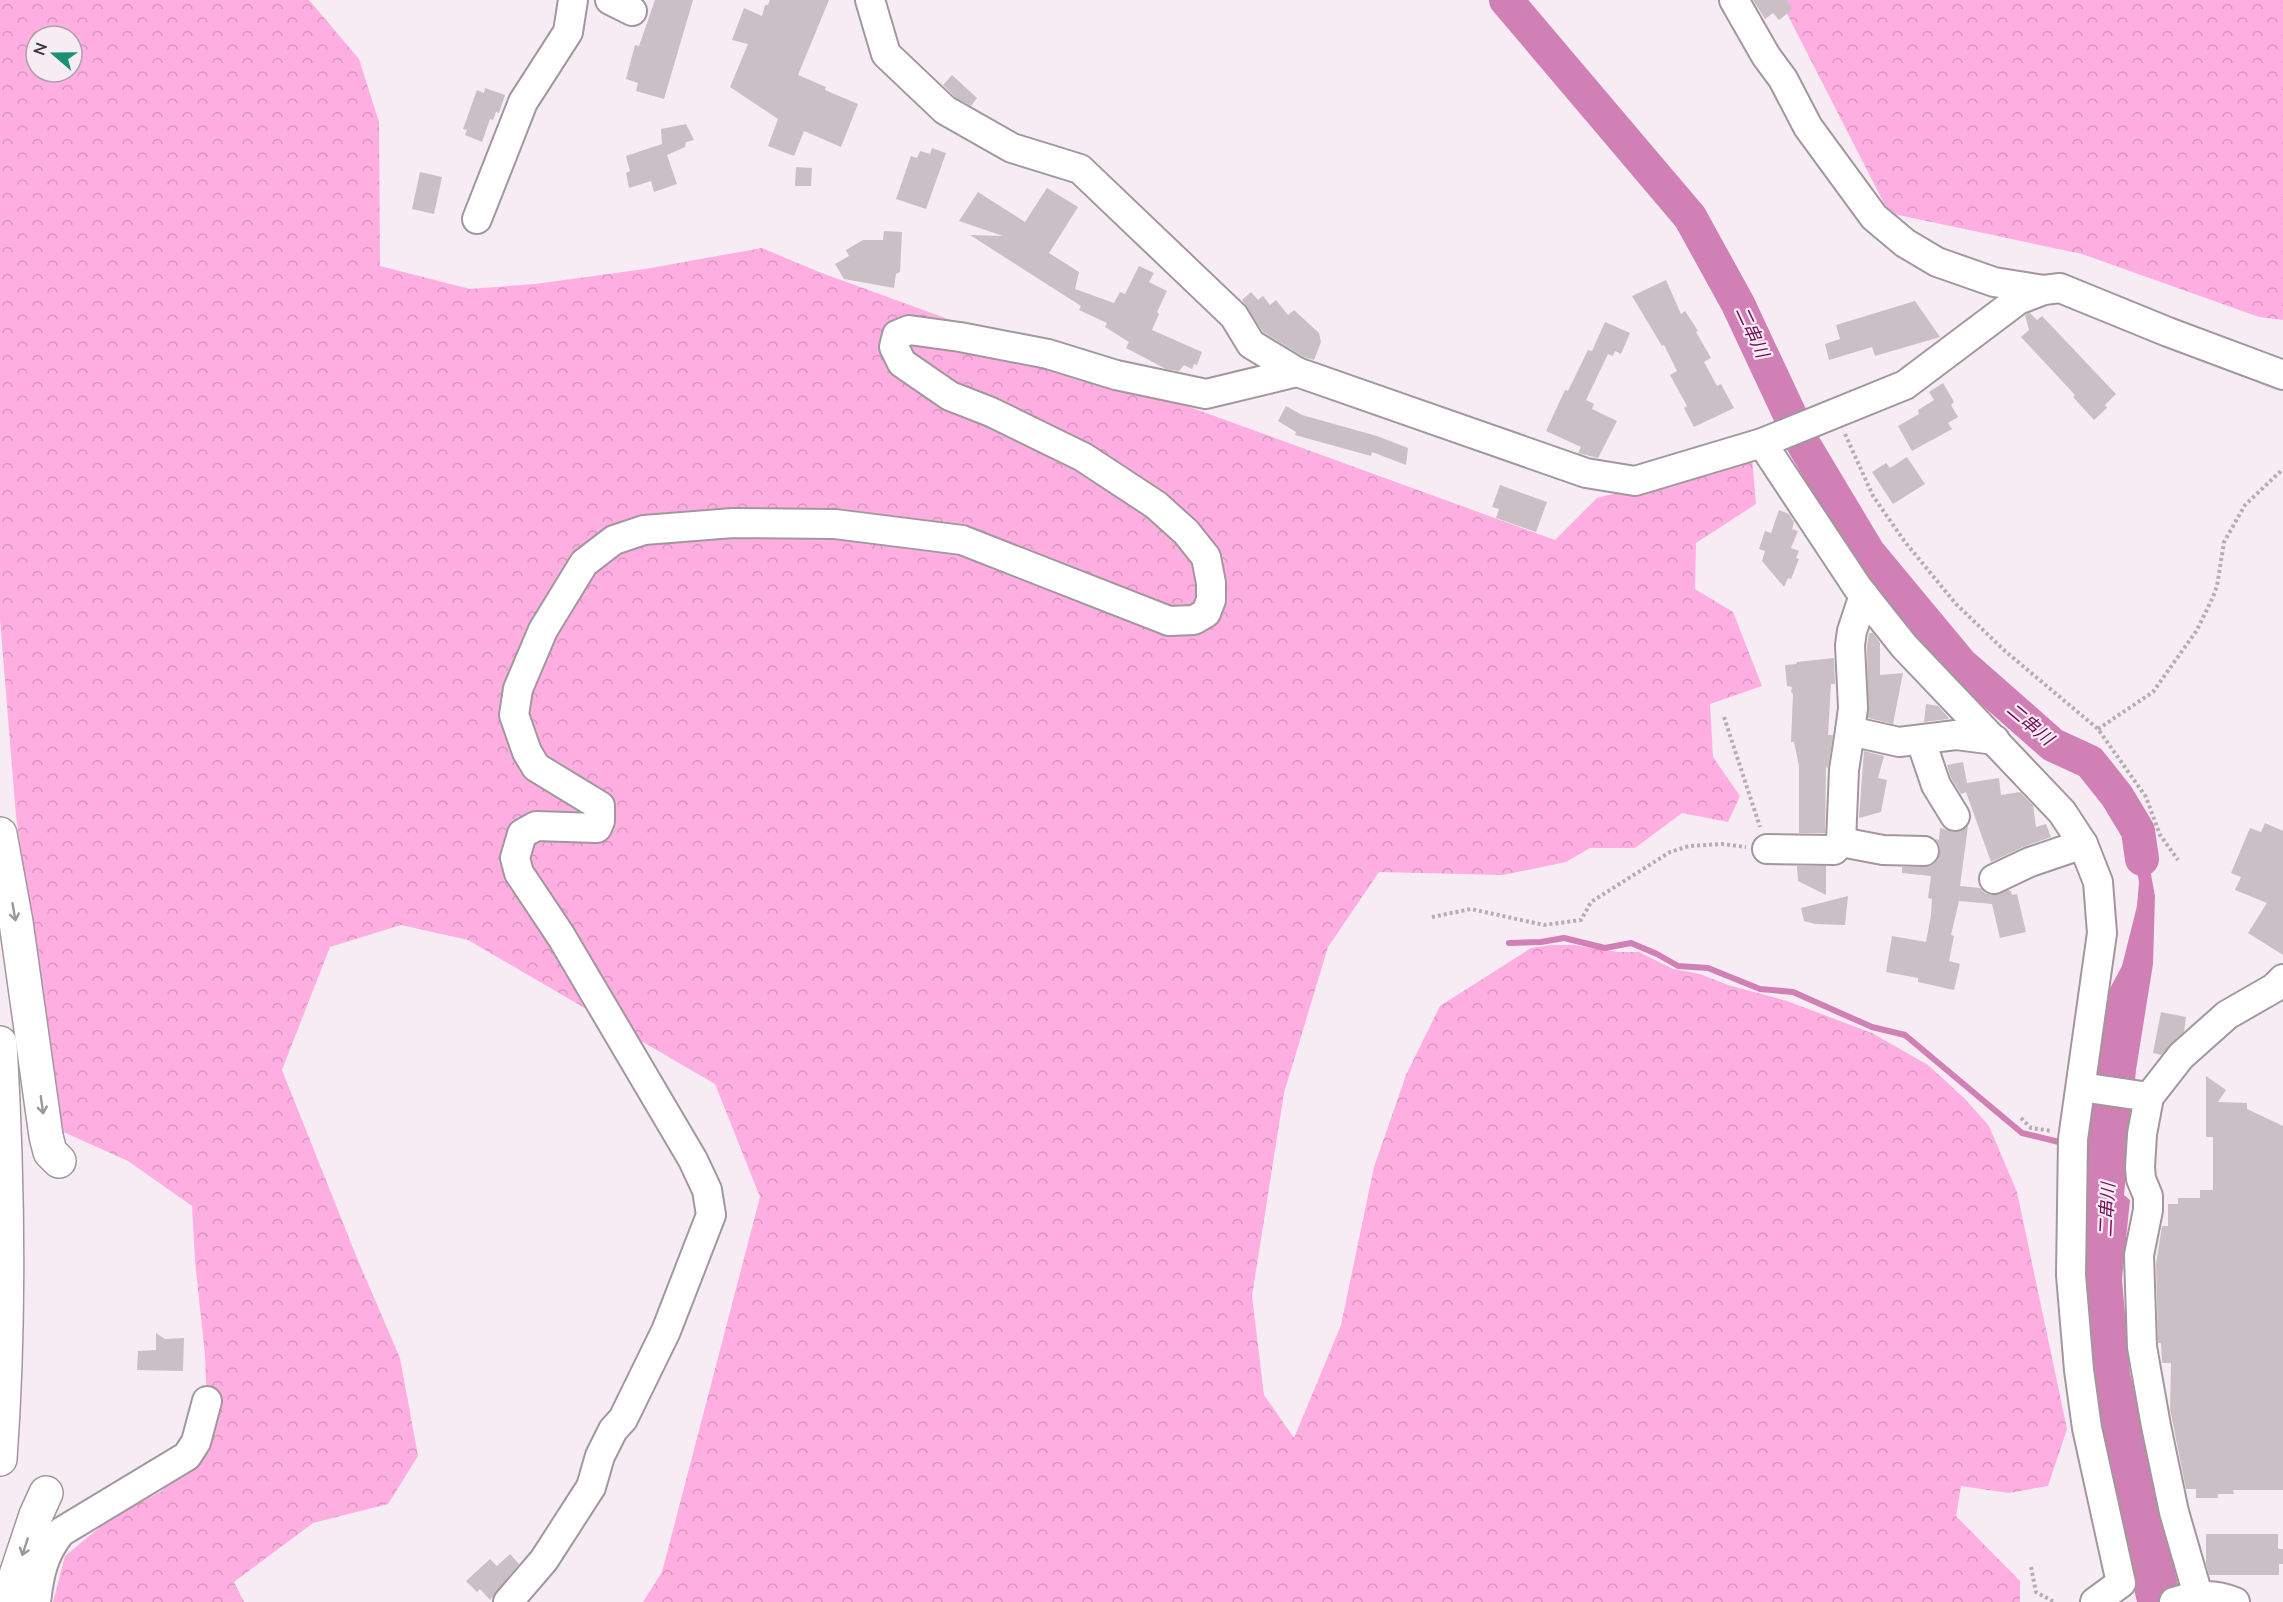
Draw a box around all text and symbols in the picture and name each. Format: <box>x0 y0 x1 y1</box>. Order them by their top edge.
north arrow <box>24 24 84 84</box>
text: N <box>28 40 53 59</box>
water label: 二串川 <box>1730 302 1775 363</box>
water label: 二串川 <box>2002 697 2060 752</box>
one-way arrow <box>9 902 20 922</box>
one-way arrow <box>36 1095 47 1115</box>
water label: 二串川 <box>2094 1180 2121 1238</box>
one-way arrow <box>19 1537 30 1556</box>

